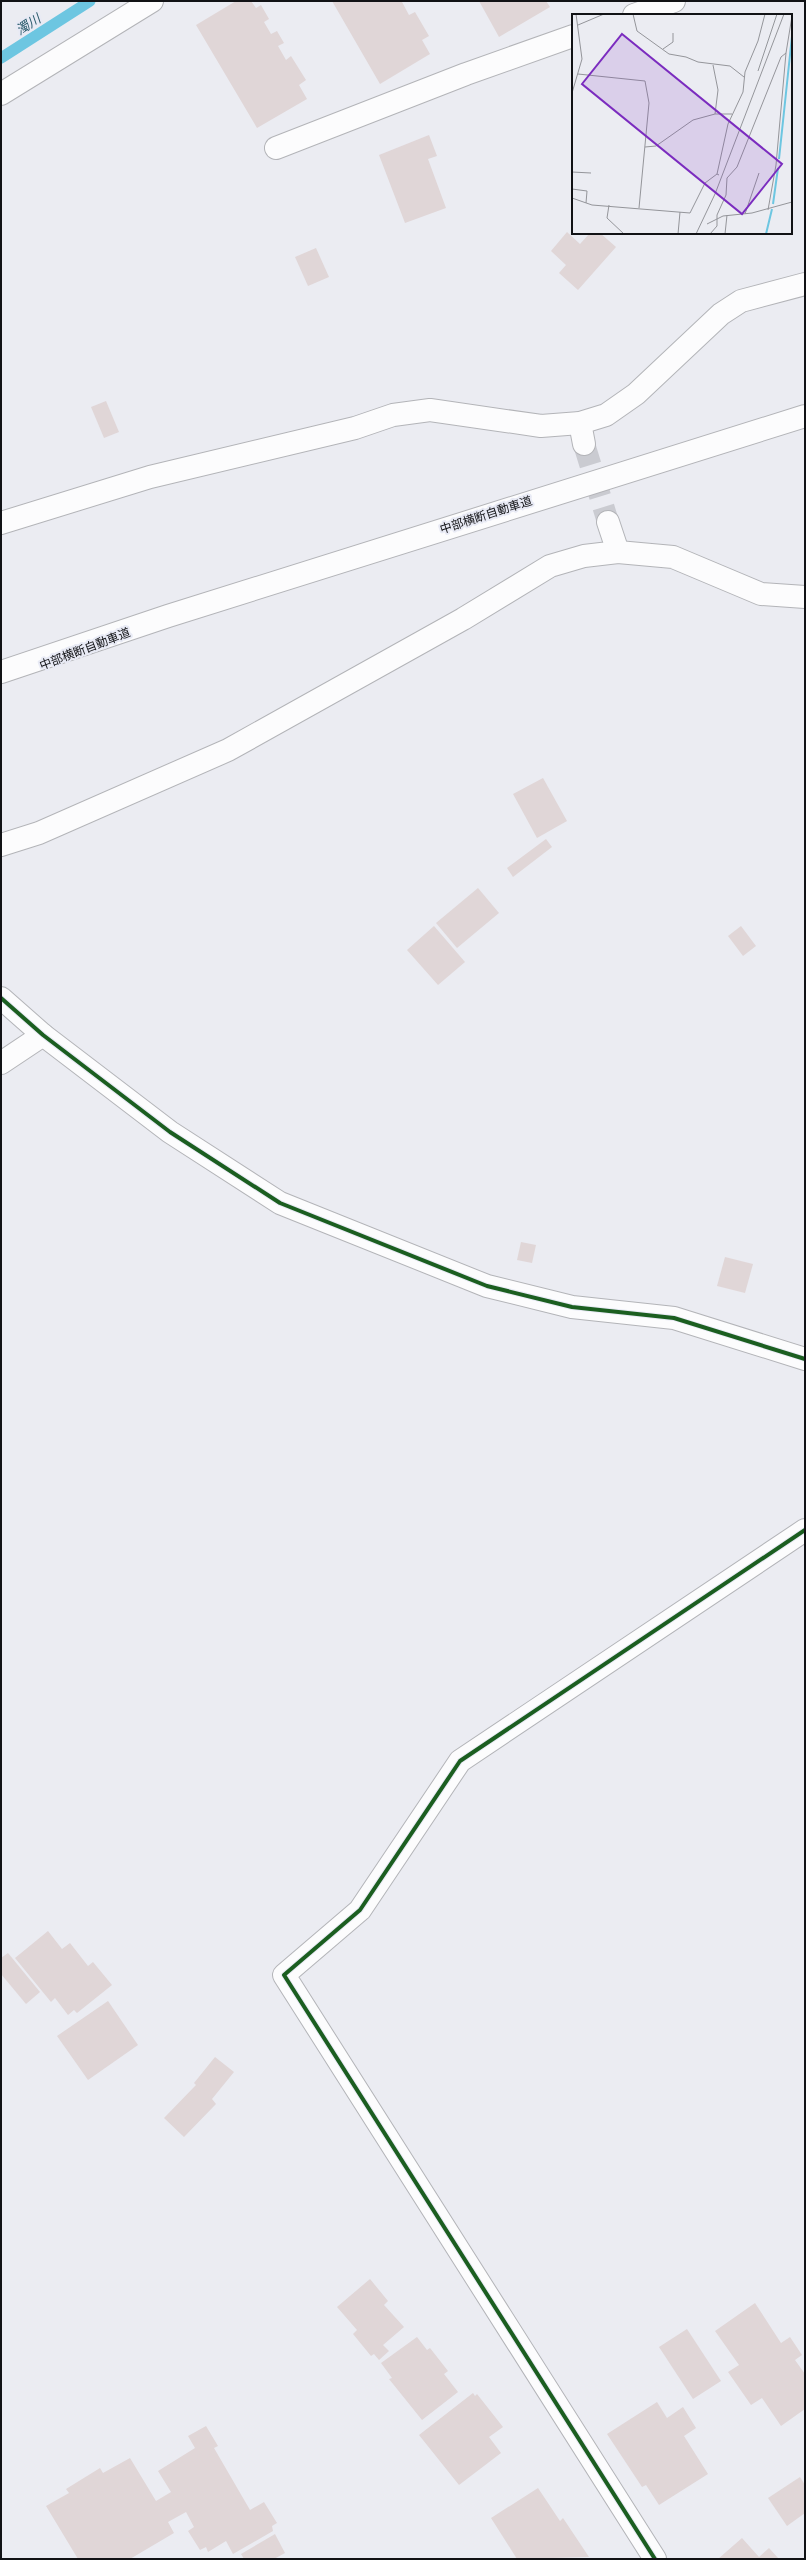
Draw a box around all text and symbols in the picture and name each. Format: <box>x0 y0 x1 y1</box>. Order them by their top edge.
water label: 濁川 <box>13 10 45 38</box>
inset map <box>572 14 792 234</box>
street label: 中部横断自動車道 <box>438 494 534 536</box>
street label: 中部横断自動車道 <box>38 625 132 673</box>

